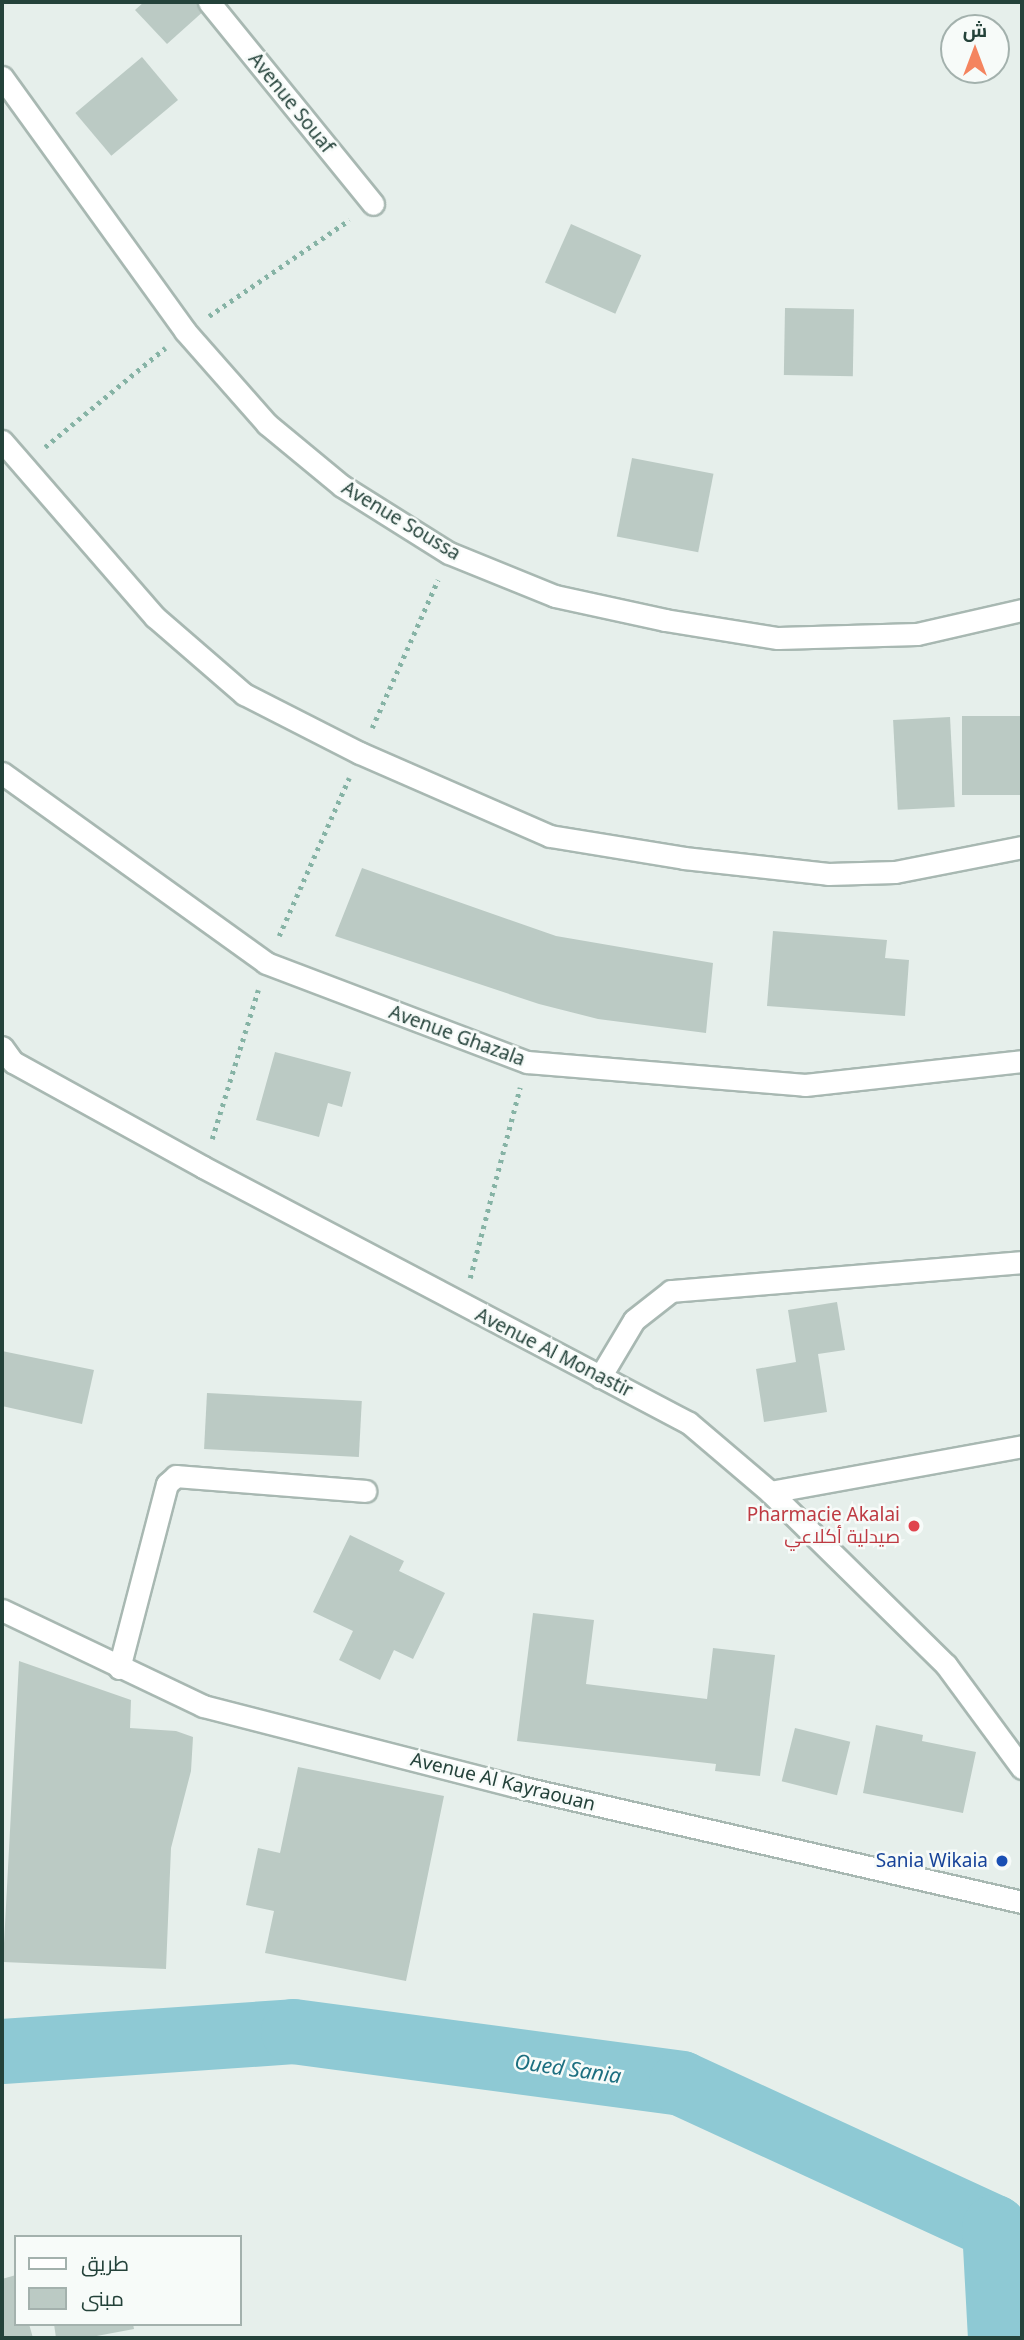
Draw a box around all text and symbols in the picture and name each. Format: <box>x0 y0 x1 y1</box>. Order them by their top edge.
north arrow <box>940 14 1010 84</box>
text: ش <box>963 17 987 43</box>
street label: Avenue Souaf <box>244 48 338 158</box>
street label: Avenue Soussa <box>338 477 464 565</box>
street label: Avenue Ghazala <box>386 1001 528 1071</box>
street label: Avenue Al Monastir <box>472 1303 636 1403</box>
place label: Pharmacie Akalai صيدلية أكلاعي <box>747 1504 900 1548</box>
marker: Pharmacie Akalai صيدلية أكلاعي <box>906 1518 922 1534</box>
street label: Avenue Al Kayraouan <box>408 1748 598 1816</box>
place label: Sania Wikaia <box>876 1850 988 1872</box>
marker: Sania Wikaia <box>994 1853 1010 1869</box>
water label: Oued Sania <box>513 2048 623 2088</box>
legend <box>14 2235 242 2326</box>
text: طريق <box>81 2249 129 2277</box>
text: مبنى <box>81 2284 124 2312</box>

